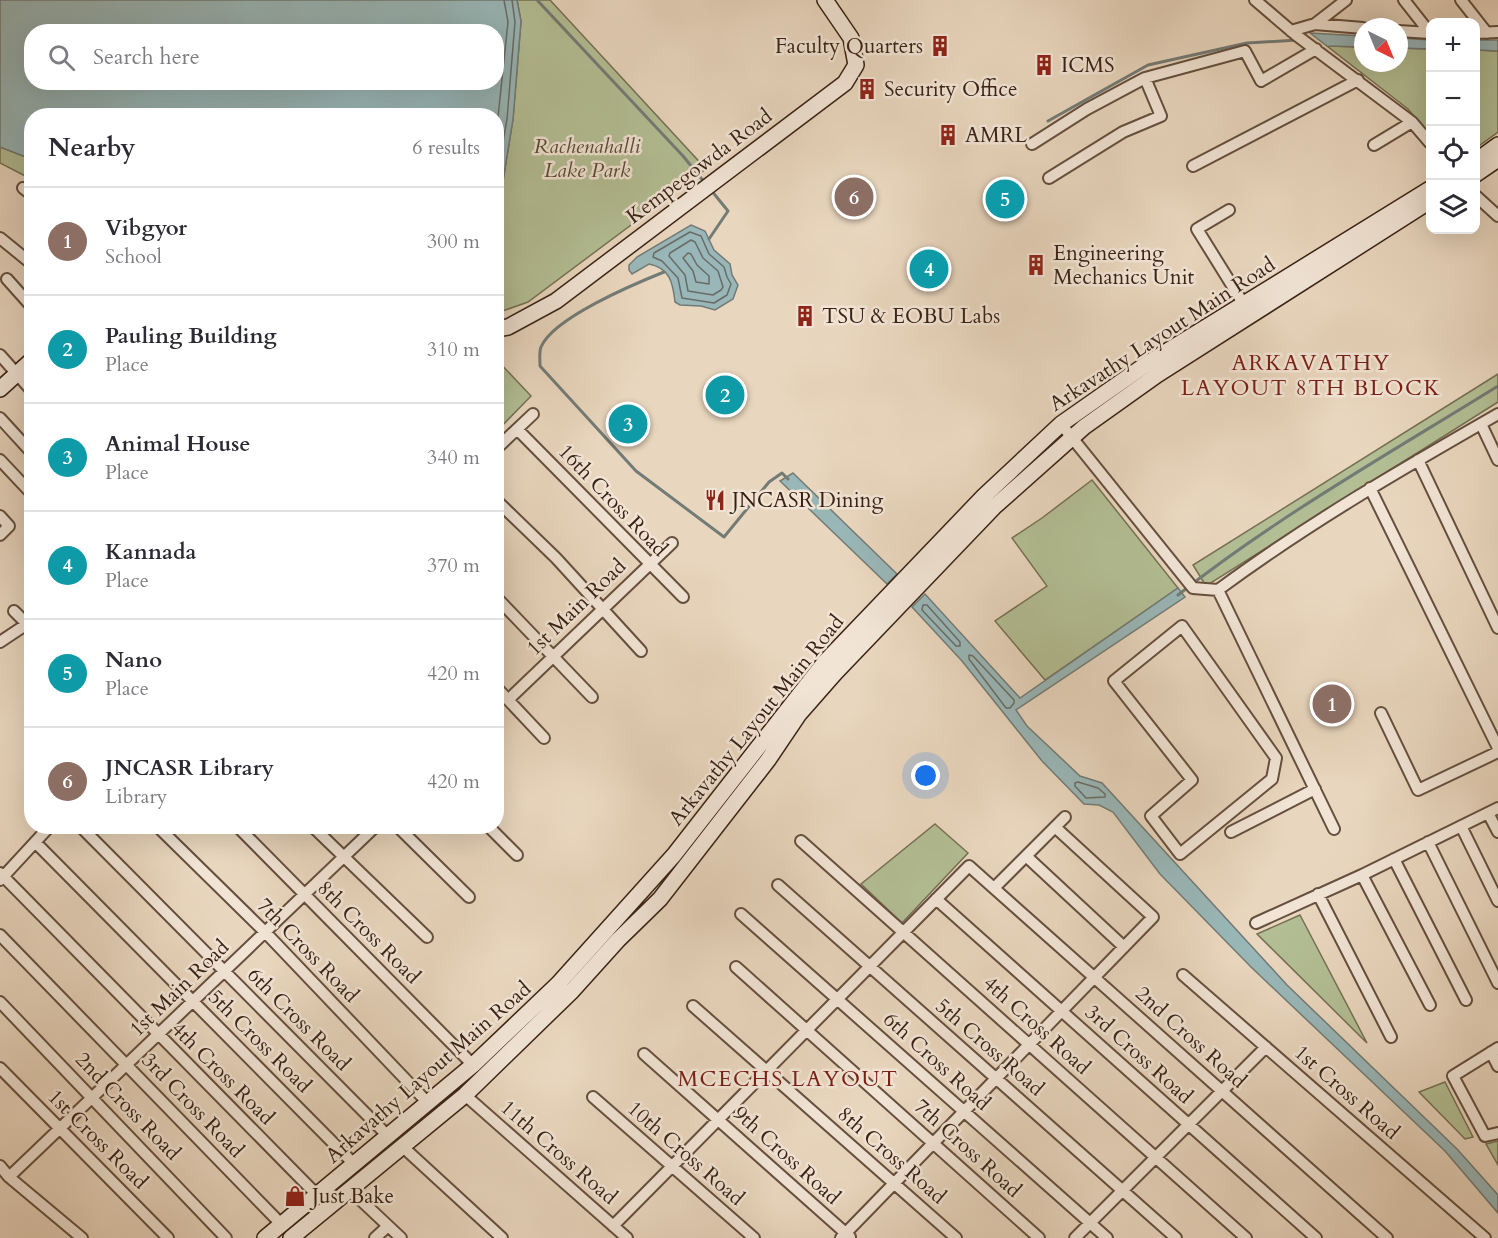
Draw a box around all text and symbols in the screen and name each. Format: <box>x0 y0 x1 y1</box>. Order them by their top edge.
north arrow <box>1354 18 1408 72</box>
map controls <box>1426 18 1480 234</box>
button: + <box>1426 18 1480 72</box>
search box <box>24 24 504 90</box>
place label: Faculty Quarters <box>775 32 923 61</box>
building icon: Faculty Quarters <box>928 34 952 58</box>
icon: search <box>45 41 78 74</box>
text: Search here <box>93 42 200 72</box>
place label: ICMS <box>1061 51 1115 80</box>
building icon: ICMS <box>1032 53 1056 77</box>
button: − <box>1426 72 1480 126</box>
place label: Security Office <box>884 75 1018 104</box>
building icon: Security Office <box>855 77 879 101</box>
street label: Kempegowda Road <box>620 102 778 231</box>
place label: AMRL <box>965 121 1027 150</box>
building icon: AMRL <box>936 123 960 147</box>
button: locate <box>1426 126 1480 180</box>
text: Nearby <box>48 130 136 165</box>
park label: Rachenahalli Lake Park <box>534 132 640 185</box>
text: 6 results <box>412 134 480 161</box>
pin: 6 <box>834 174 874 220</box>
pin: 5 <box>986 176 1024 222</box>
button: layers <box>1426 180 1480 234</box>
text: Vibgyor <box>105 213 187 243</box>
text: 1 <box>62 228 73 255</box>
text: 300 m <box>427 228 480 255</box>
place label: Engineering Mechanics Unit <box>1053 239 1195 292</box>
text: School <box>105 243 162 270</box>
pin: 4 <box>910 246 948 292</box>
street label: Arkavathy Layout Main Road <box>1044 250 1281 418</box>
building icon: Engineering Mechanics Unit <box>1024 253 1048 277</box>
place label: TSU & EOBU Labs <box>822 302 1000 331</box>
building icon: TSU & EOBU Labs <box>793 304 817 328</box>
text: Pauling Building <box>105 321 277 351</box>
text: 2 <box>62 336 73 363</box>
text: 310 m <box>427 336 480 363</box>
district label: ARKAVATHY LAYOUT 8TH BLOCK <box>1181 348 1441 403</box>
text: Place <box>105 351 149 378</box>
pin: 2 <box>706 372 744 418</box>
pin: 3 <box>608 402 648 446</box>
text: Animal House <box>105 429 250 459</box>
street label: 16th Cross Road <box>551 438 674 563</box>
text: 3 <box>62 444 73 471</box>
text: 340 m <box>427 444 480 471</box>
text: Place <box>105 459 149 486</box>
place label: JNCASR Dining <box>729 486 883 515</box>
restaurant icon: JNCASR Dining <box>703 488 727 512</box>
text: Kannada <box>105 537 196 567</box>
text: 4 <box>62 552 73 579</box>
text: 370 m <box>427 552 480 579</box>
street label: 1st Main Road <box>520 552 633 662</box>
text: Place <box>105 567 149 594</box>
street label: Arkavathy Layout Main Road <box>662 609 851 832</box>
text: Nano <box>105 645 162 675</box>
text: 5 <box>62 660 73 687</box>
text: 420 m <box>427 660 480 687</box>
text: Place <box>105 675 149 702</box>
pin: 1 <box>1312 682 1352 726</box>
text: JNCASR Library <box>105 753 274 783</box>
your location <box>911 761 940 790</box>
text: 6 <box>62 768 73 795</box>
text: 420 m <box>427 768 480 795</box>
text: Library <box>105 783 167 810</box>
street label: 8th Cross Road <box>310 874 427 991</box>
street label: 7th Cross Road <box>250 892 365 1009</box>
street label: 1st Main Road <box>123 933 236 1043</box>
street label: 6th Cross Road <box>240 961 357 1078</box>
street label: 4th Cross Road <box>977 969 1097 1081</box>
street label: Arkavathy Layout Main Road <box>319 975 537 1170</box>
street label: 2nd Cross Road <box>1129 980 1253 1095</box>
street label: 5th Cross Road <box>201 983 318 1100</box>
street label: 5th Cross Road <box>929 992 1050 1103</box>
street label: 3rd Cross Road <box>1078 998 1199 1111</box>
street label: 6th Cross Road <box>877 1005 997 1117</box>
street label: 4th Cross Road <box>164 1015 281 1132</box>
street label: 1st Cross Road <box>1288 1038 1406 1146</box>
street label: 2nd Cross Road <box>68 1046 187 1167</box>
street label: 3rd Cross Road <box>135 1046 250 1164</box>
district label: MCECHS LAYOUT <box>677 1064 899 1094</box>
street label: 1st Cross Road <box>41 1083 154 1196</box>
street label: 7th Cross Road <box>908 1092 1028 1204</box>
street label: 11th Cross Road <box>494 1093 623 1211</box>
street label: 10th Cross Road <box>621 1094 750 1212</box>
street label: 9th Cross Road <box>727 1099 847 1211</box>
street label: 8th Cross Road <box>831 1100 952 1211</box>
place label: Just Bake <box>309 1182 394 1211</box>
shop icon: Just Bake <box>283 1184 307 1208</box>

